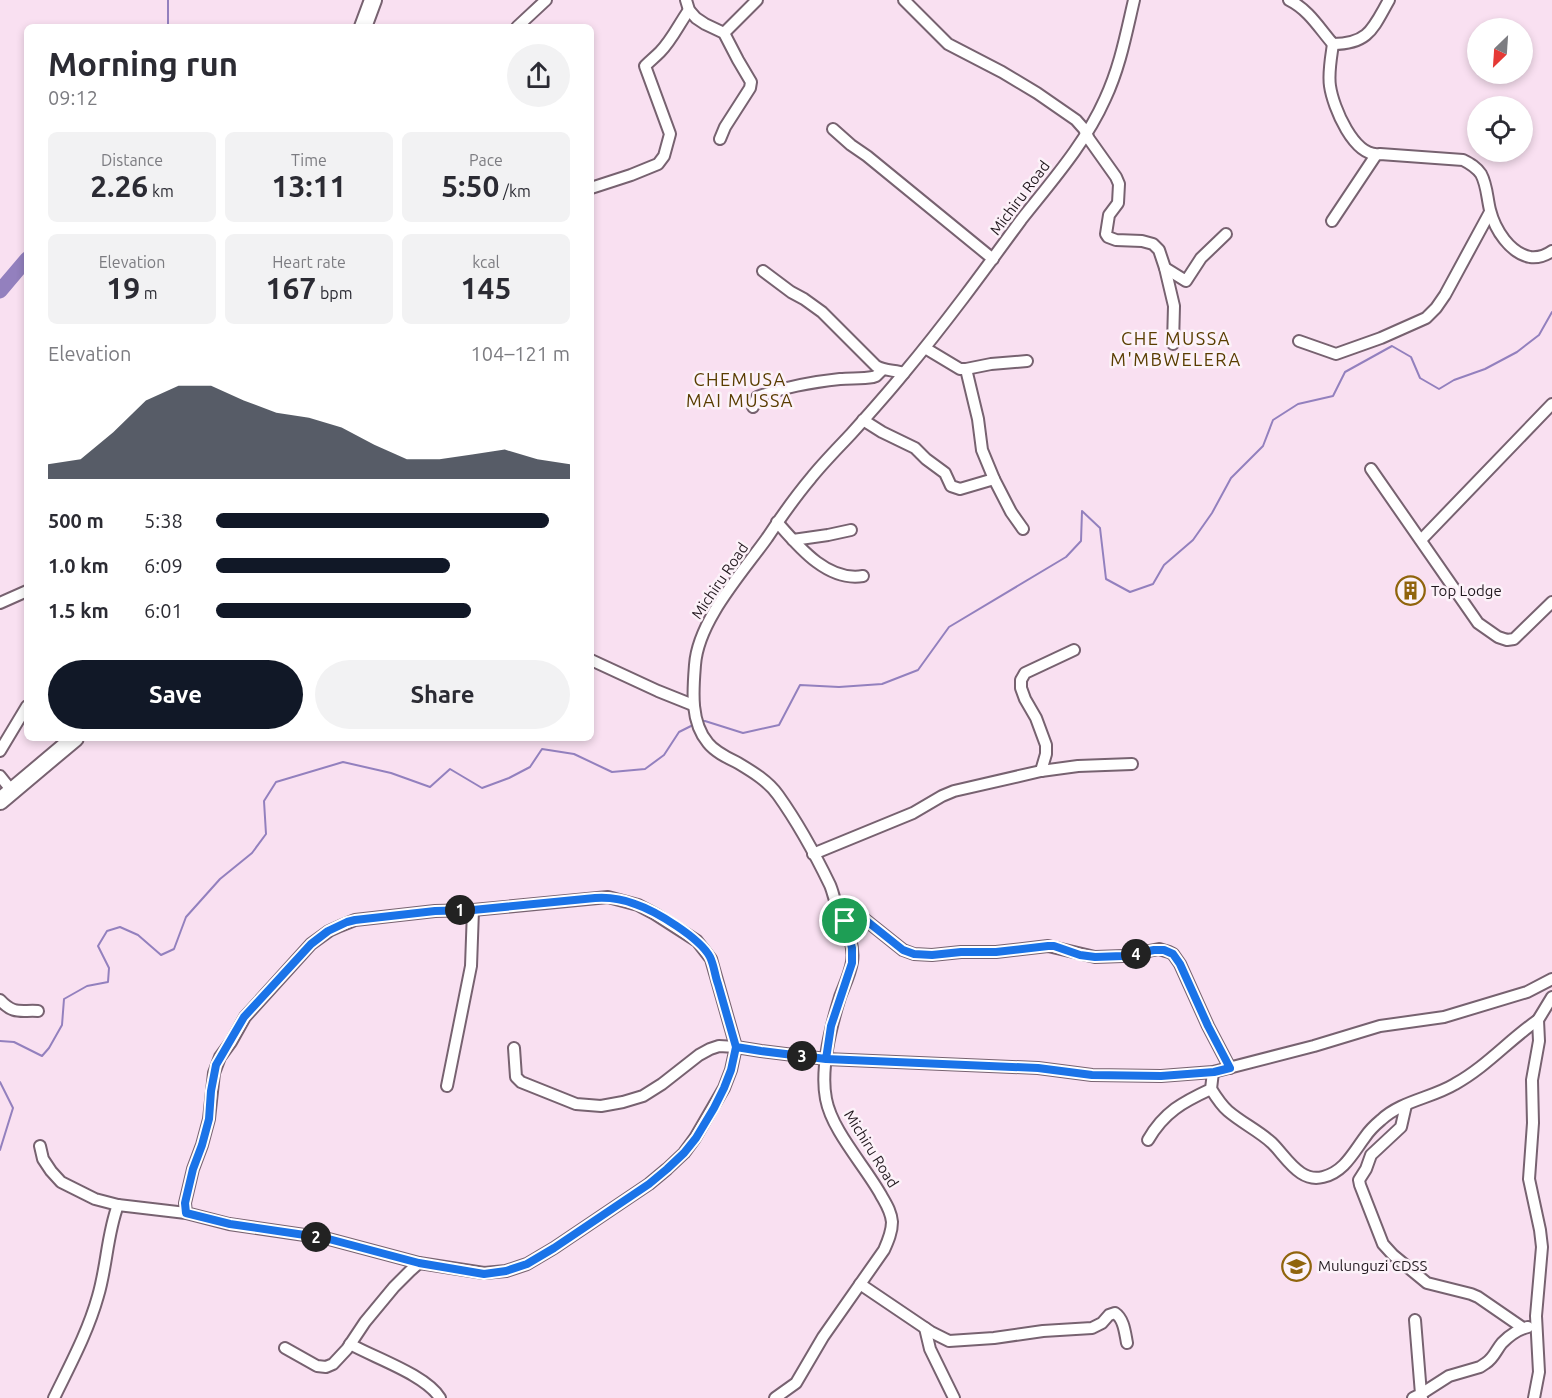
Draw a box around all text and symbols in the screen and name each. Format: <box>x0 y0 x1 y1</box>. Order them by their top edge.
north arrow <box>1467 18 1533 84</box>
map controls <box>1467 18 1533 162</box>
button: share <box>507 44 570 107</box>
text: Morning run <box>48 45 238 82</box>
text: 09:12 <box>48 86 98 109</box>
button: locate <box>1467 96 1533 162</box>
text: Distance <box>101 151 163 169</box>
text: Time <box>291 151 327 169</box>
text: Pace <box>469 151 503 169</box>
street label: Michiru Road <box>986 157 1053 238</box>
text: 2.26 <box>90 169 148 203</box>
text: 13:11 <box>271 169 347 203</box>
text: 5:50 <box>441 169 499 203</box>
text: km <box>148 182 174 200</box>
text: /km <box>499 182 531 200</box>
text: Elevation <box>99 253 165 271</box>
text: Heart rate <box>272 253 346 271</box>
text: kcal <box>472 253 500 271</box>
text: 19 <box>106 271 140 305</box>
text: 167 <box>266 271 316 305</box>
text: 145 <box>461 271 511 305</box>
text: m <box>140 284 158 302</box>
text: bpm <box>316 284 352 302</box>
district label: CHE MUSSA M'MBWELERA <box>1110 328 1242 369</box>
text: Elevation <box>48 342 131 365</box>
text: 104–121 m <box>471 342 570 365</box>
district label: CHEMUSA MAI MUSSA <box>686 369 794 410</box>
text: 500 m <box>48 509 104 532</box>
text: 5:38 <box>144 509 183 532</box>
street label: Michiru Road <box>688 539 751 622</box>
text: 1.0 km <box>48 554 109 577</box>
text: 6:09 <box>144 554 183 577</box>
building icon: Top Lodge <box>1394 575 1426 607</box>
place label: Top Lodge <box>1431 582 1502 599</box>
text: 1.5 km <box>48 599 109 622</box>
text: 6:01 <box>144 599 183 622</box>
button: Save <box>48 660 303 729</box>
button: Share <box>315 660 570 729</box>
pin: 1 <box>445 895 475 925</box>
pin <box>819 895 870 946</box>
text: 1 <box>455 901 465 919</box>
icon: arrive <box>828 904 861 937</box>
pin: 4 <box>1121 939 1151 969</box>
text: 4 <box>1131 945 1141 963</box>
pin: 3 <box>787 1041 817 1071</box>
text: 3 <box>797 1047 807 1065</box>
street label: Michiru Road <box>841 1107 902 1191</box>
pin: 2 <box>301 1222 331 1252</box>
text: 2 <box>311 1228 321 1246</box>
school or university icon: Mulunguzi CDSS <box>1281 1250 1313 1282</box>
place label: Mulunguzi CDSS <box>1318 1257 1427 1274</box>

